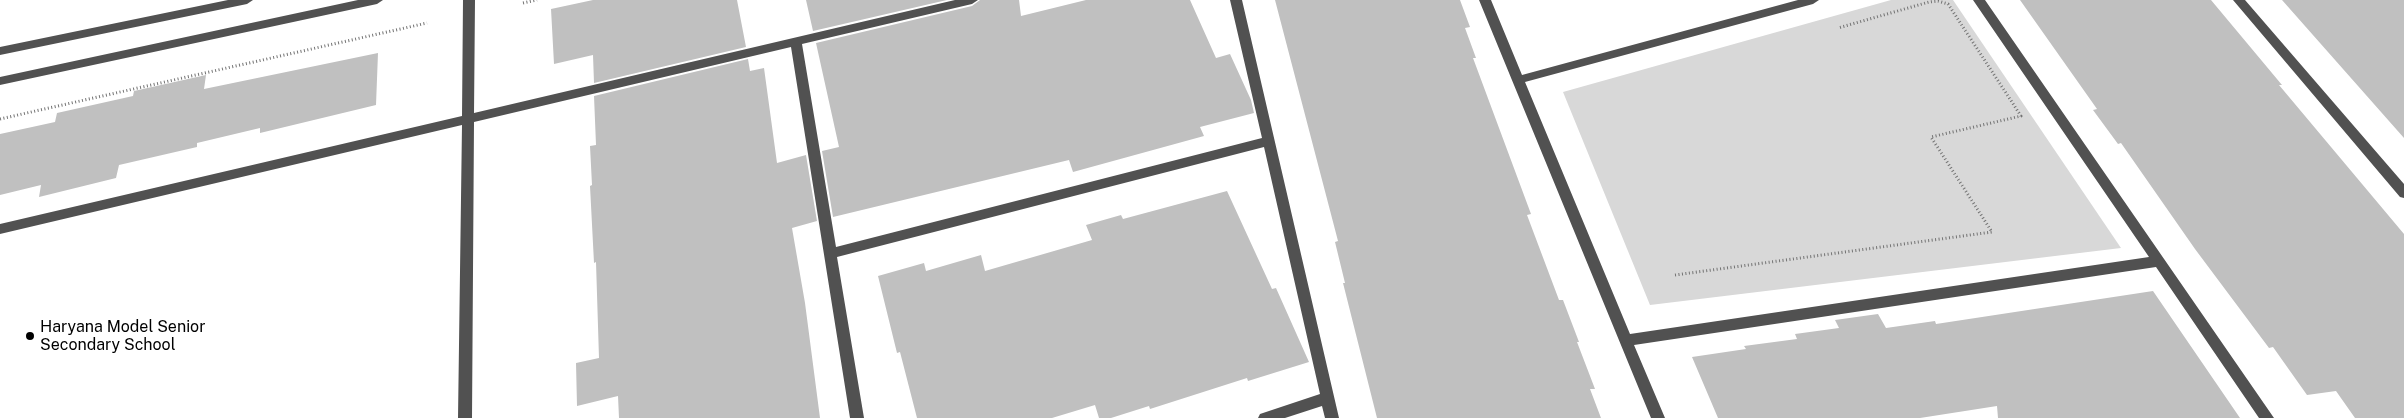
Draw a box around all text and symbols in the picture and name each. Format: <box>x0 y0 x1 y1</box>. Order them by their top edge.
place label: Haryana Model Senior Secondary School <box>40 317 205 355</box>
marker: Haryana Model Senior Secondary School <box>24 330 36 342</box>

